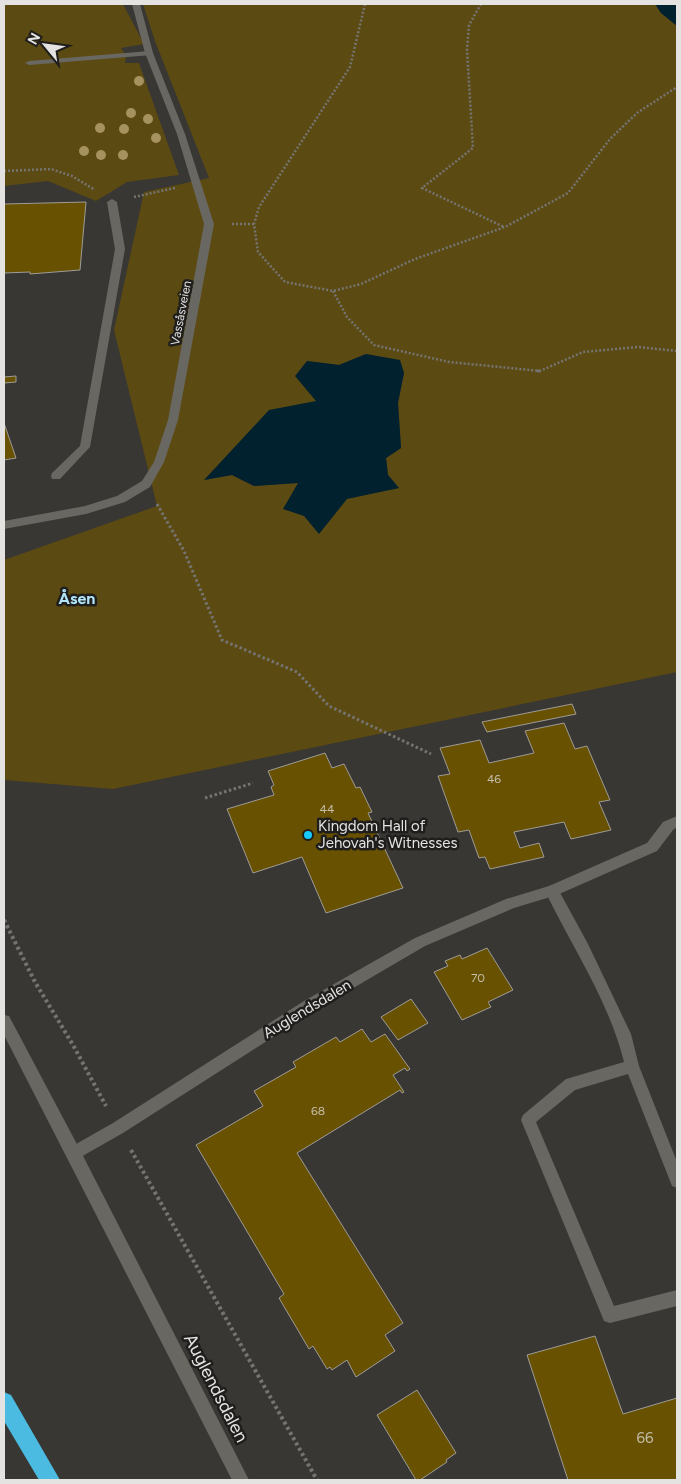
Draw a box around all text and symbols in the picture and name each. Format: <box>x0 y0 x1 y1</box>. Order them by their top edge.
north arrow <box>20 20 70 70</box>
text: N <box>24 30 44 48</box>
street label: Vassåsveien <box>168 279 194 346</box>
district label: Åsen <box>59 589 95 608</box>
house number: 46 <box>487 772 501 786</box>
house number: 44 <box>320 802 335 816</box>
place label: Kingdom Hall of Jehovah's Witnesses <box>318 817 457 852</box>
marker: Kingdom Hall of Jehovah's Witnesses <box>302 829 314 841</box>
house number: 70 <box>471 971 485 985</box>
street label: Auglendsdalen <box>260 976 354 1042</box>
house number: 68 <box>311 1104 325 1118</box>
street label: Auglendsdalen <box>179 1330 253 1446</box>
house number: 66 <box>637 1429 654 1447</box>

